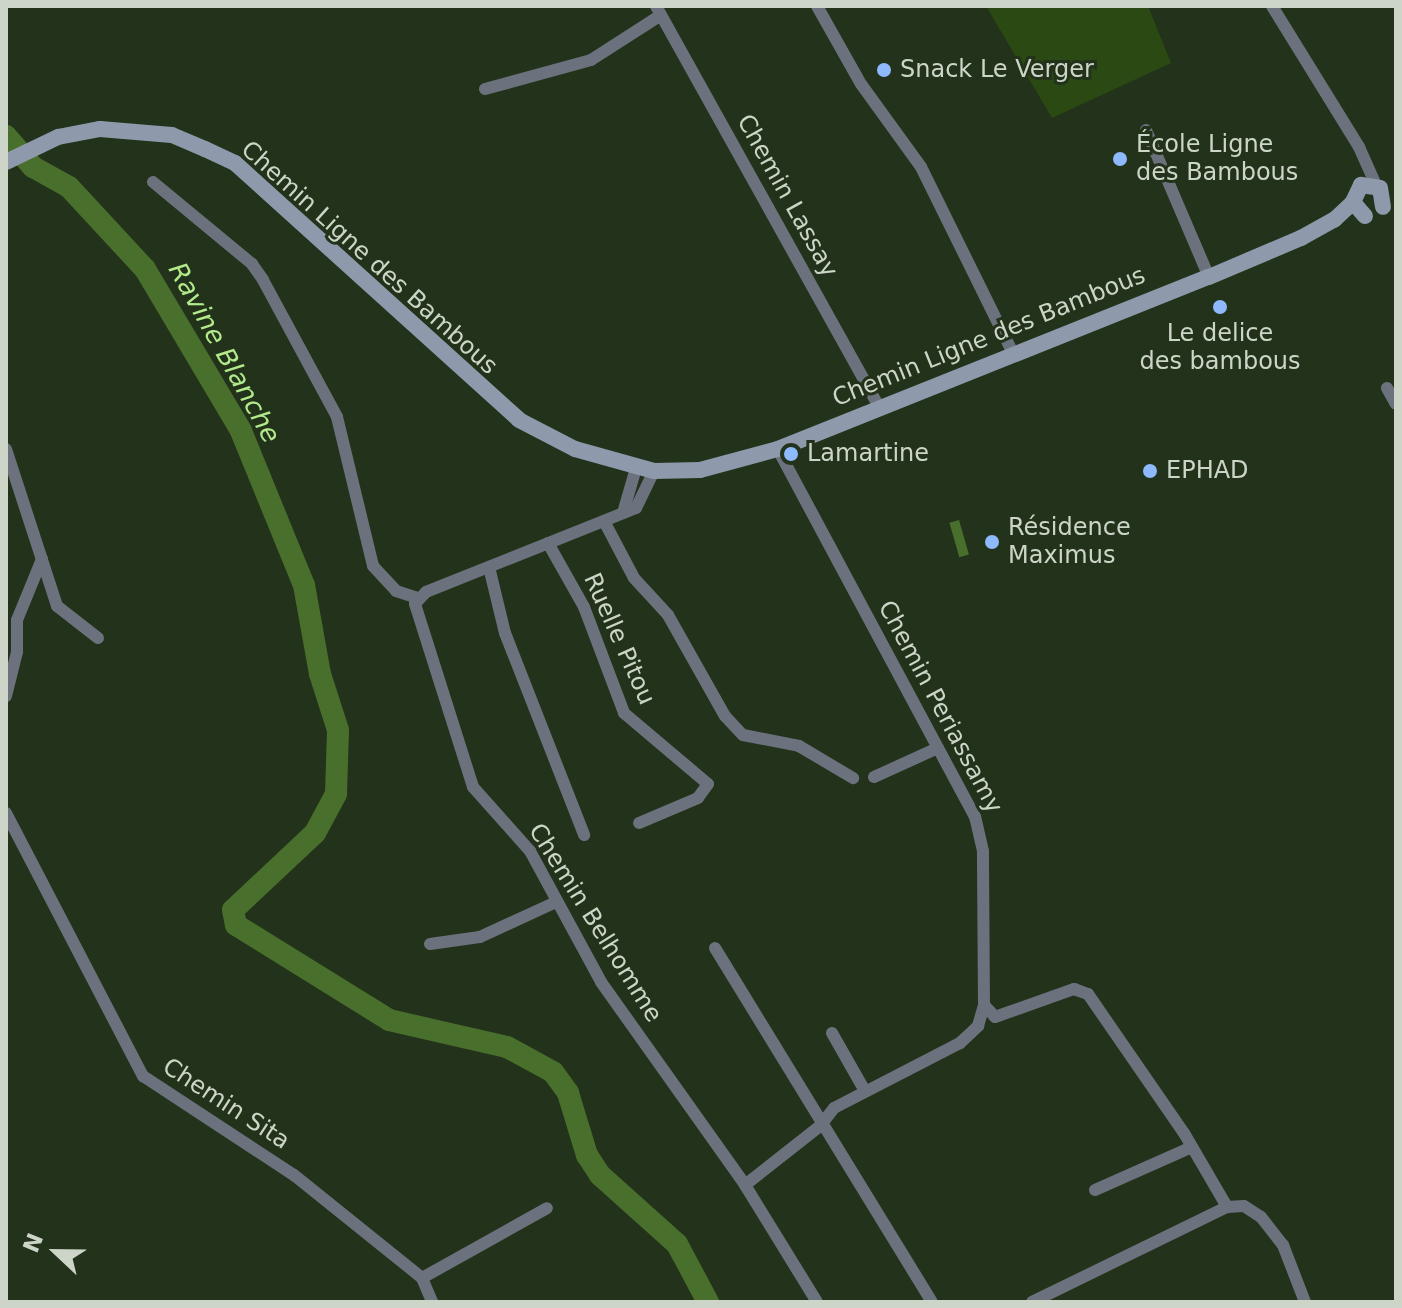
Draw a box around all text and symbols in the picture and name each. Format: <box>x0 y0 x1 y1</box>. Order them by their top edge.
place label: Snack Le Verger <box>900 56 1094 84</box>
marker: Snack Le Verger <box>875 61 893 79</box>
street label: Chemin Lassay <box>730 110 844 282</box>
place label: École Ligne des Bambous <box>1136 131 1298 187</box>
street label: Chemin Ligne des Bambous <box>235 135 503 381</box>
marker: École Ligne des Bambous <box>1111 150 1129 168</box>
water label: Ravine Blanche <box>161 257 287 449</box>
street label: Chemin Ligne des Bambous <box>828 261 1150 413</box>
marker: Le delice des bambous <box>1211 298 1229 316</box>
place label: Le delice des bambous <box>1139 320 1301 376</box>
place label: Lamartine <box>807 440 929 468</box>
marker: Lamartine <box>782 445 800 463</box>
place label: EPHAD <box>1166 457 1249 485</box>
marker: EPHAD <box>1141 462 1159 480</box>
place label: Résidence Maximus <box>1008 514 1131 570</box>
marker: Résidence Maximus <box>983 533 1001 551</box>
street label: Ruelle Pitou <box>577 569 661 709</box>
street label: Chemin Periassamy <box>872 596 1008 818</box>
street label: Chemin Belhomme <box>522 818 668 1028</box>
street label: Chemin Sita <box>157 1052 295 1156</box>
north arrow <box>16 1212 96 1292</box>
text: N <box>18 1230 48 1256</box>

